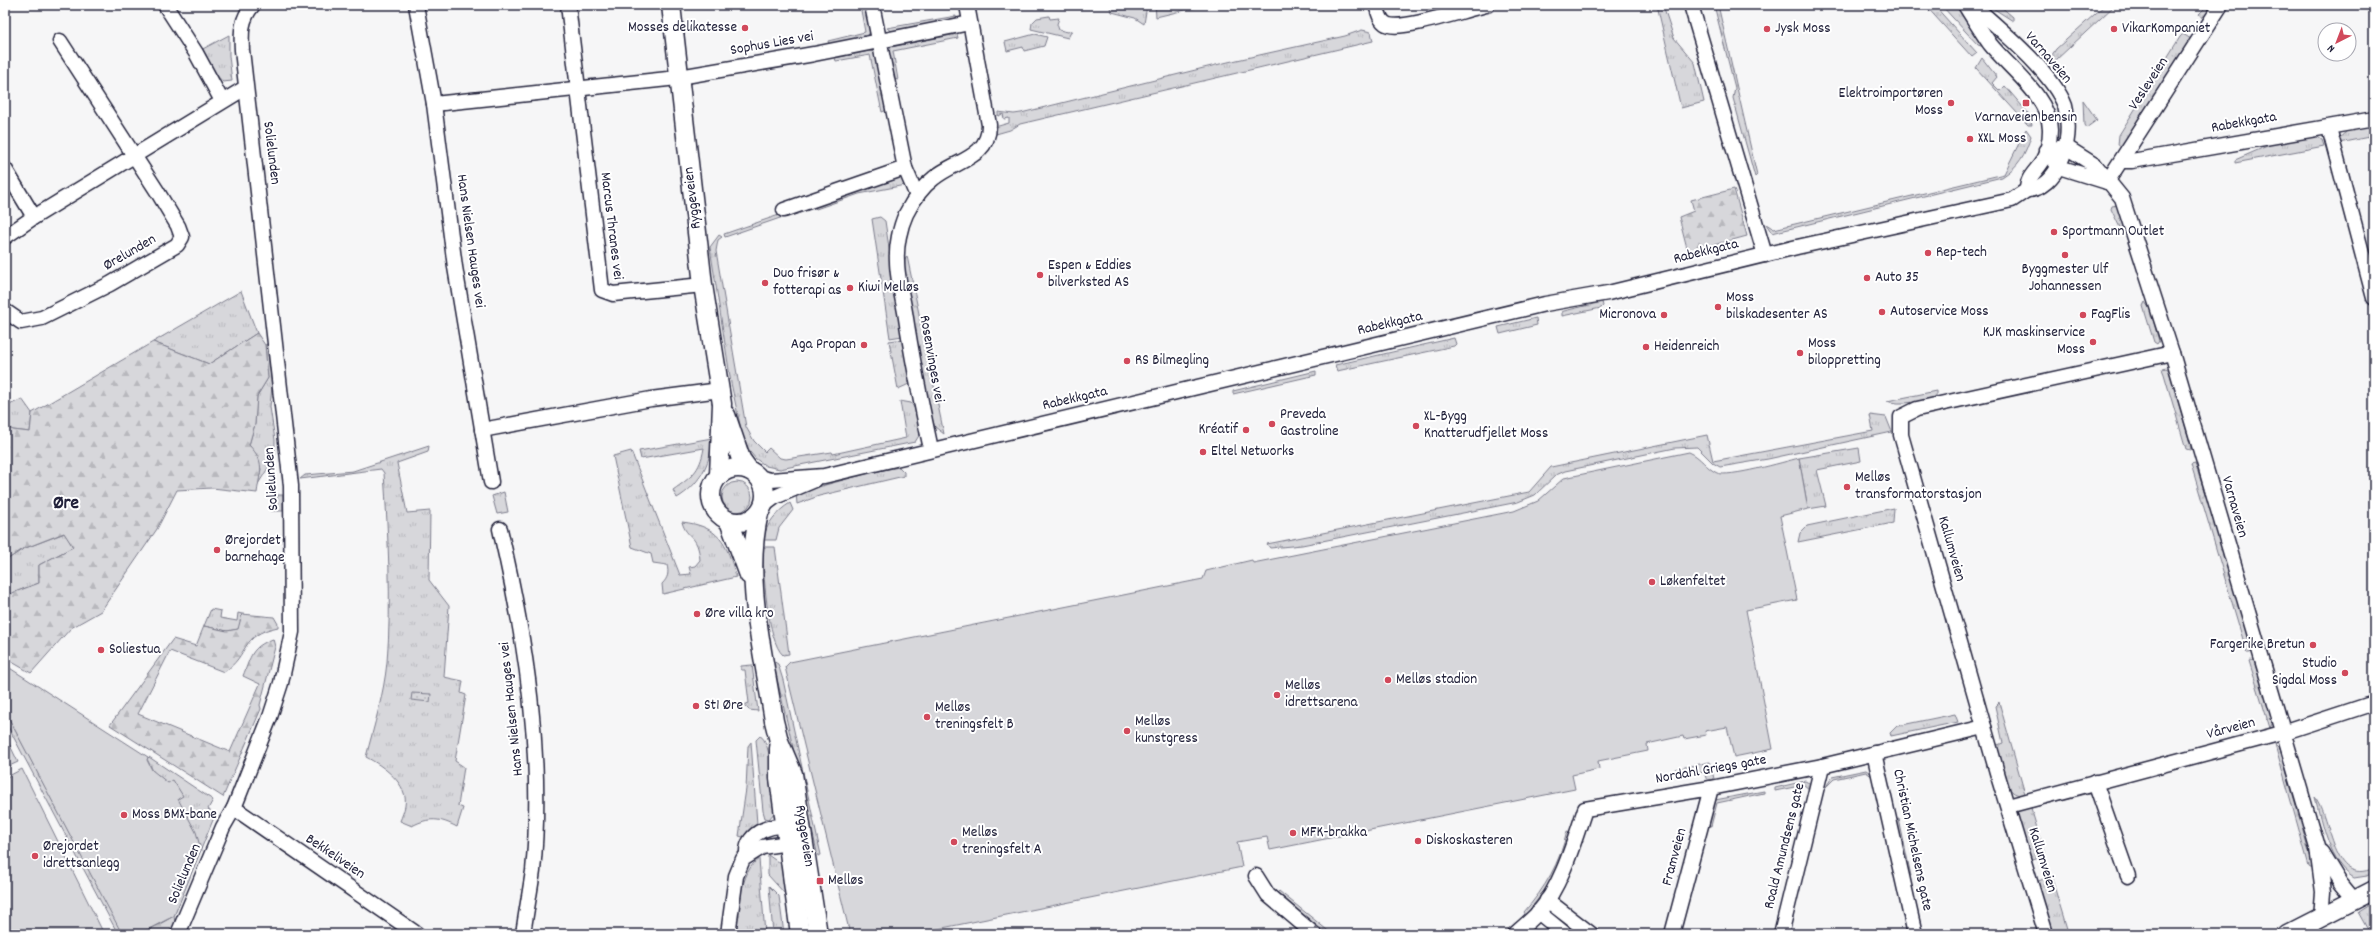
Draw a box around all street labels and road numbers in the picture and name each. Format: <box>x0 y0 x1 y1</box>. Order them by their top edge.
street label: Sophus Lies vei <box>729 26 816 62</box>
street label: Varnaveien <box>2019 27 2077 89</box>
street label: Vesleveien <box>2124 53 2174 115</box>
street label: Rabekkgata <box>2210 106 2279 140</box>
street label: Solielunden <box>256 120 286 186</box>
street label: Ryggeveien <box>678 166 708 230</box>
street label: Marcus Thranes vei <box>594 171 629 281</box>
street label: Hans Nielsen Hauges vei <box>450 173 490 309</box>
street label: Ørelunden <box>99 229 161 277</box>
street label: Rabekkgata <box>1671 233 1742 271</box>
street label: Rabekkgata <box>1355 306 1426 342</box>
street label: Rosenvinges vei <box>913 314 950 405</box>
street label: Rabekkgata <box>1040 381 1111 417</box>
street label: Solielunden <box>259 446 285 512</box>
street label: Varnaveien <box>2215 474 2253 540</box>
street label: Kallumveien <box>1931 514 1971 584</box>
street label: Hans Nielsen Hauges vei <box>494 641 530 777</box>
street label: Vårveien <box>2204 712 2258 746</box>
street label: Nordahl Griegs gate <box>1654 749 1769 791</box>
street label: Christian Michelsens gate <box>1886 767 1938 913</box>
street label: Roald Amundsens gate <box>1759 780 1811 911</box>
street label: Ryggeveien <box>788 804 820 869</box>
street label: Kallumveien <box>2022 825 2062 895</box>
street label: Framveien <box>1657 826 1693 888</box>
street label: Bekkeliveien <box>301 829 369 885</box>
street label: Solielunden <box>162 840 208 908</box>

